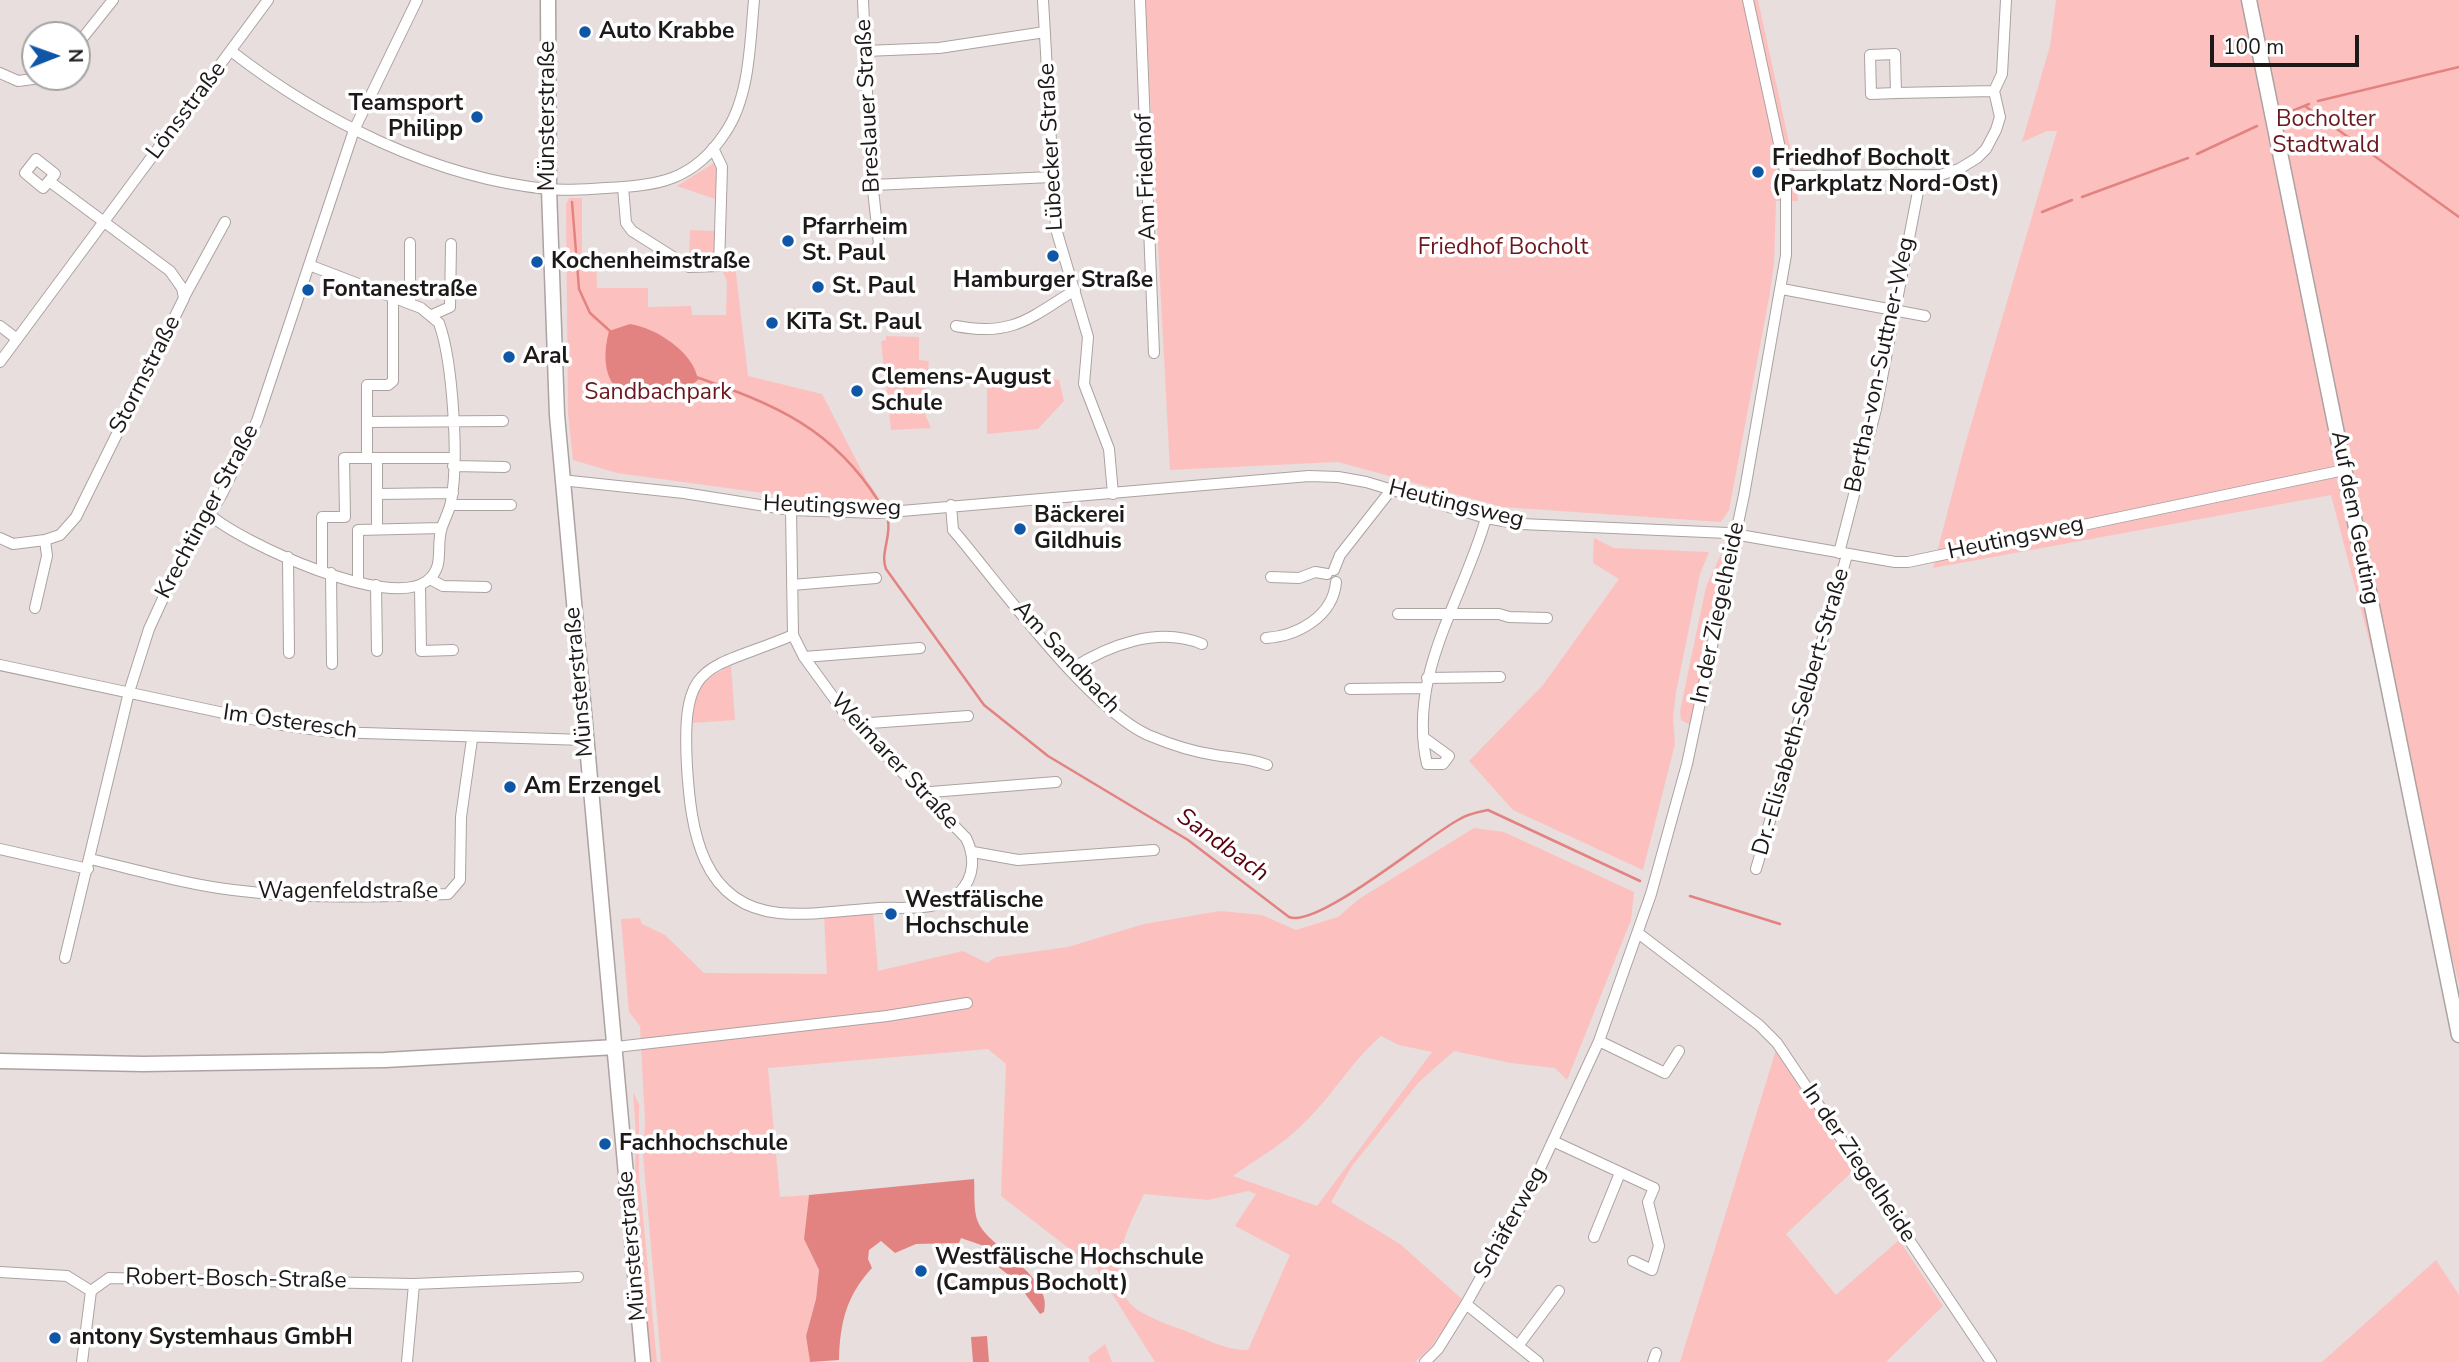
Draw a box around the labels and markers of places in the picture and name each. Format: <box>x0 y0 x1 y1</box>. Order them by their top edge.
place label: Auto Krabbe <box>599 18 734 46</box>
marker: Auto Krabbe <box>577 24 593 40</box>
place label: Teamsport Philipp <box>349 90 463 144</box>
marker: Teamsport Philipp <box>469 109 485 125</box>
place label: Friedhof Bocholt (Parkplatz Nord-Ost) <box>1772 145 1999 199</box>
marker: Friedhof Bocholt (Parkplatz Nord-Ost) <box>1750 164 1766 180</box>
place label: Pfarrheim St. Paul <box>802 214 908 268</box>
marker: Pfarrheim St. Paul <box>780 233 796 249</box>
place label: Kochenheimstraße <box>551 248 750 276</box>
marker: Hamburger Straße <box>1045 248 1061 264</box>
marker: Kochenheimstraße <box>529 254 545 270</box>
place label: Hamburger Straße <box>953 267 1153 295</box>
place label: St. Paul <box>832 273 915 301</box>
place label: Fontanestraße <box>322 276 477 304</box>
marker: St. Paul <box>810 279 826 295</box>
marker: Fontanestraße <box>300 282 316 298</box>
place label: KiTa St. Paul <box>786 309 922 337</box>
marker: KiTa St. Paul <box>764 315 780 331</box>
place label: Aral <box>523 343 569 371</box>
marker: Aral <box>501 349 517 365</box>
place label: Clemens-August Schule <box>871 364 1051 418</box>
marker: Clemens-August Schule <box>849 383 865 399</box>
place label: Bäckerei Gildhuis <box>1034 502 1125 556</box>
marker: Bäckerei Gildhuis <box>1012 521 1028 537</box>
place label: Am Erzengel <box>524 773 661 801</box>
marker: Am Erzengel <box>502 779 518 795</box>
place label: Westfälische Hochschule <box>905 887 1044 941</box>
marker: Westfälische Hochschule <box>883 906 899 922</box>
place label: Fachhochschule <box>619 1130 788 1158</box>
marker: Fachhochschule <box>597 1136 613 1152</box>
place label: Westfälische Hochschule (Campus Bocholt) <box>935 1244 1204 1298</box>
marker: Westfälische Hochschule (Campus Bocholt) <box>913 1263 929 1279</box>
place label: antony Systemhaus GmbH <box>69 1324 353 1352</box>
marker: antony Systemhaus GmbH <box>47 1330 63 1346</box>

